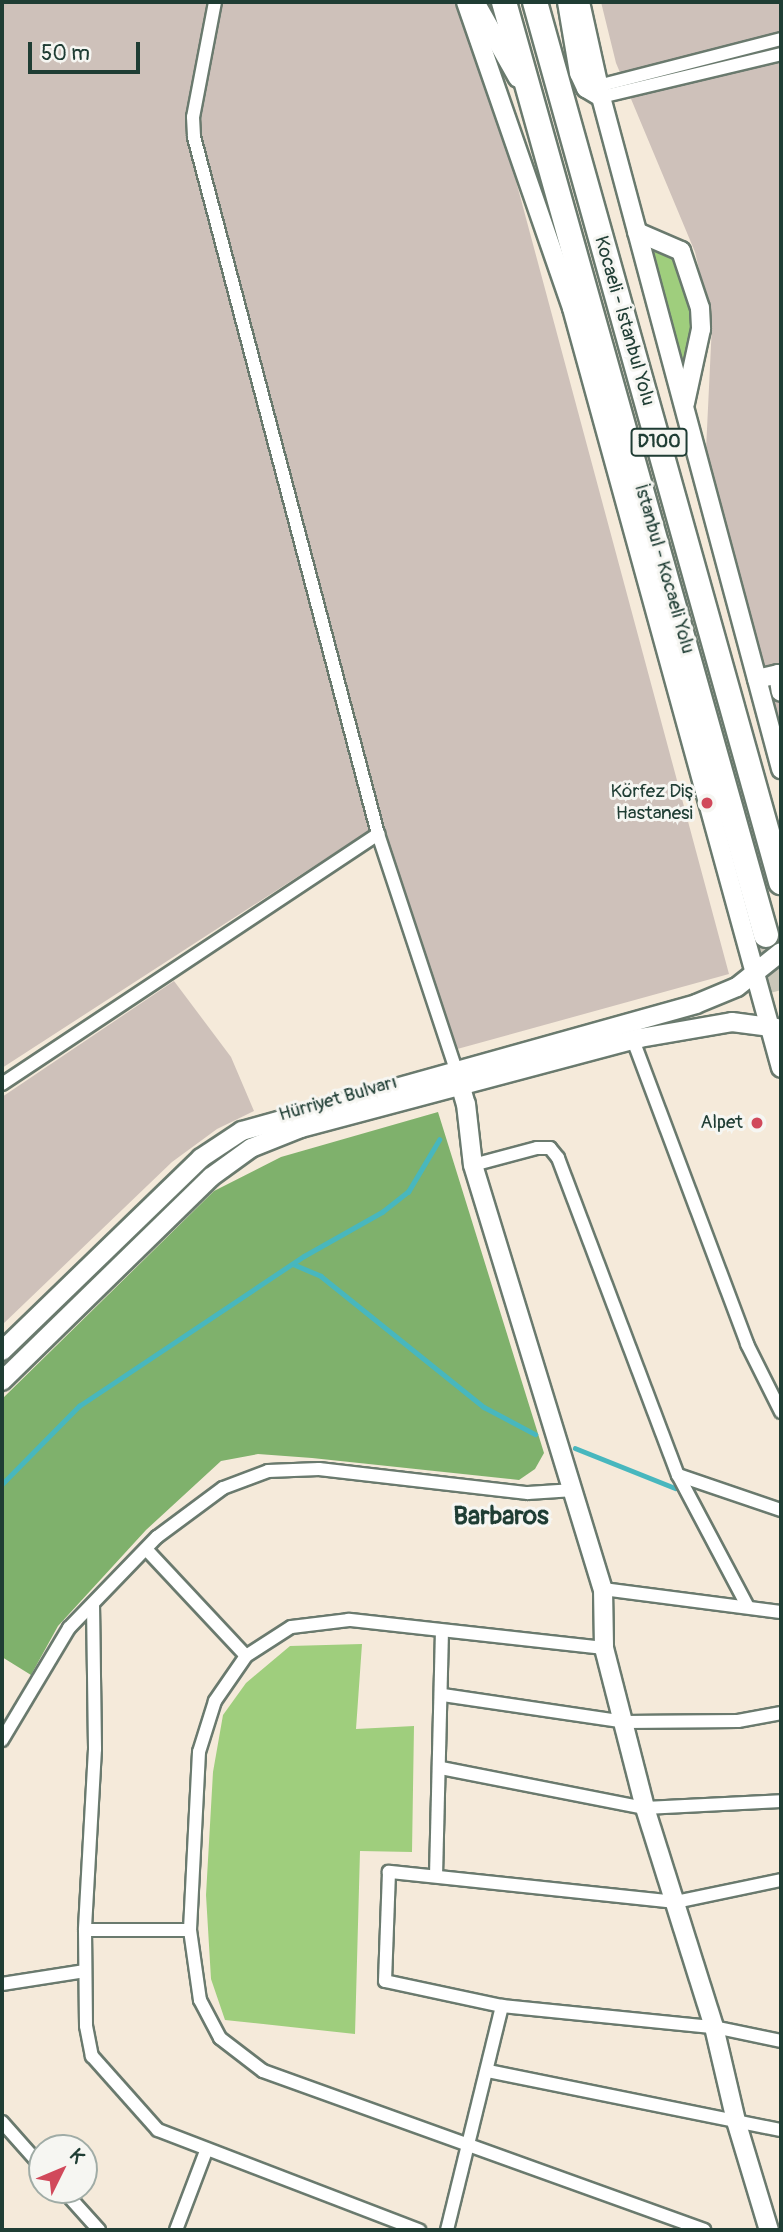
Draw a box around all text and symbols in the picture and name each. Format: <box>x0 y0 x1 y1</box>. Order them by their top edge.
scale bar <box>32 28 144 72</box>
text: 50 m <box>41 40 90 67</box>
street label: Kocaeli - İstanbul Yolu <box>589 234 659 408</box>
road number: D100 <box>629 428 689 457</box>
street label: İstanbul - Kocaeli Yolu <box>629 482 699 656</box>
place label: Körfez Diş Hastanesi <box>611 781 693 825</box>
marker: Körfez Diş Hastanesi <box>699 795 715 811</box>
street label: Hürriyet Bulvarı <box>276 1071 400 1127</box>
place label: Alpet <box>700 1112 743 1134</box>
marker: Alpet <box>749 1115 765 1131</box>
district label: Barbaros <box>453 1501 549 1533</box>
north arrow <box>28 2134 98 2204</box>
text: K <box>64 2144 90 2168</box>

